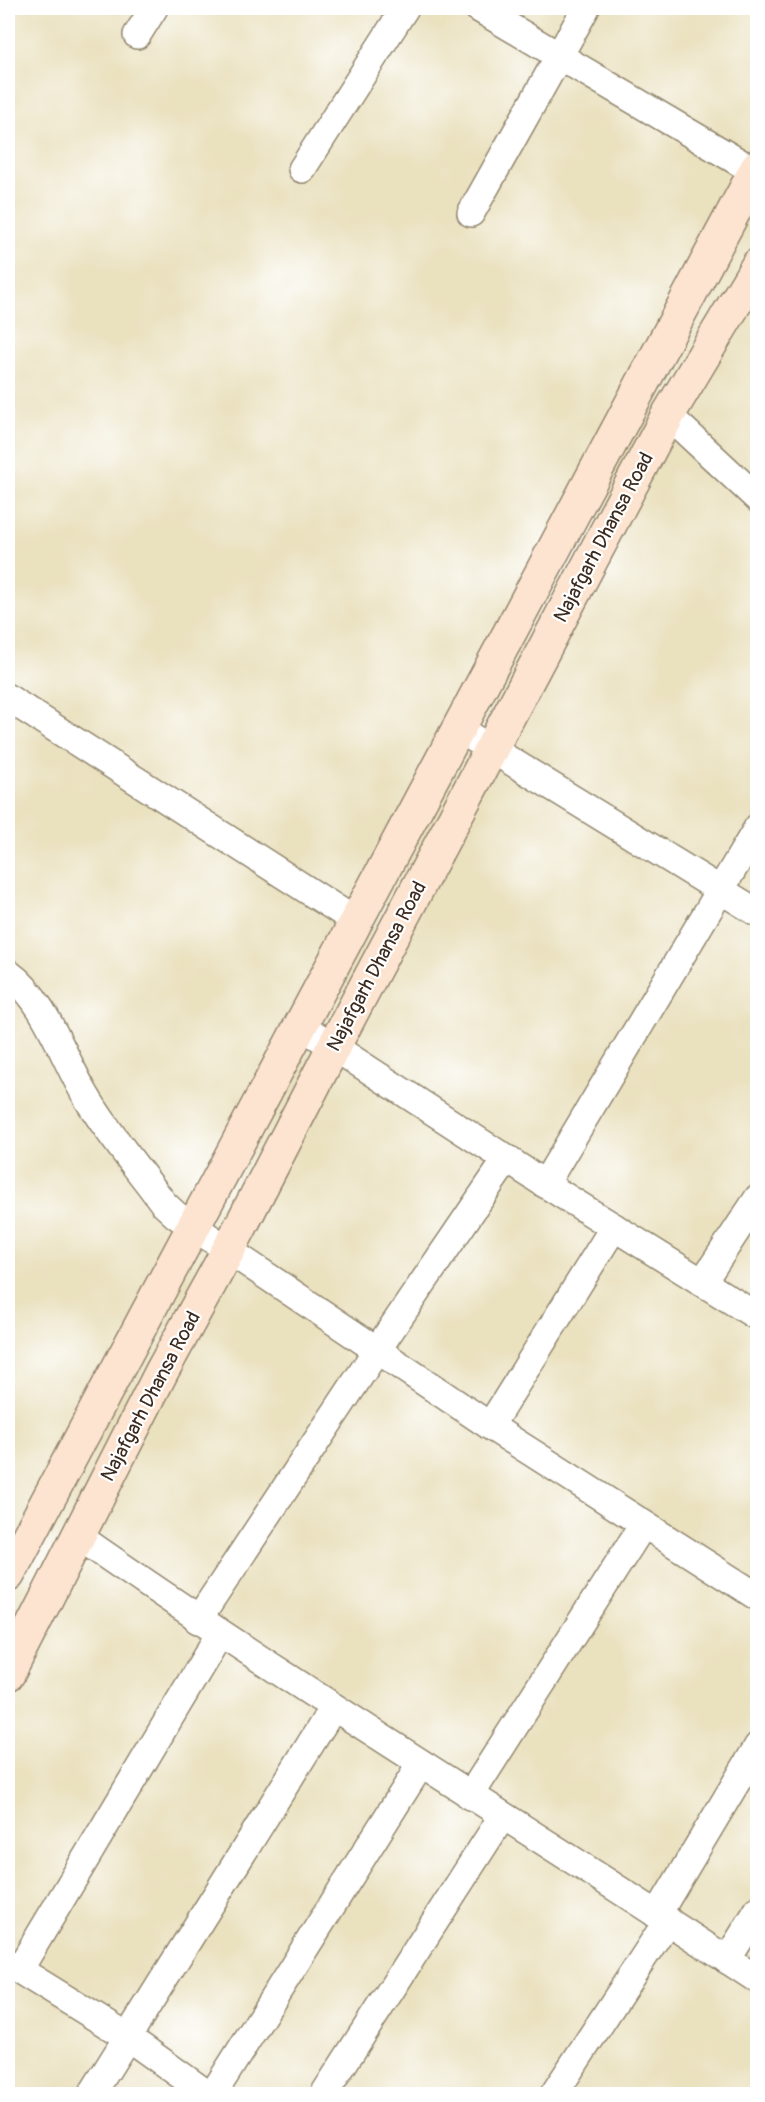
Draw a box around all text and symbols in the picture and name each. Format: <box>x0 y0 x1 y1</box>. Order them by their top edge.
street label: Najafgarh Dhansa Road <box>548 448 659 627</box>
street label: Najafgarh Dhansa Road <box>321 877 432 1056</box>
street label: Najafgarh Dhansa Road <box>95 1307 206 1486</box>

